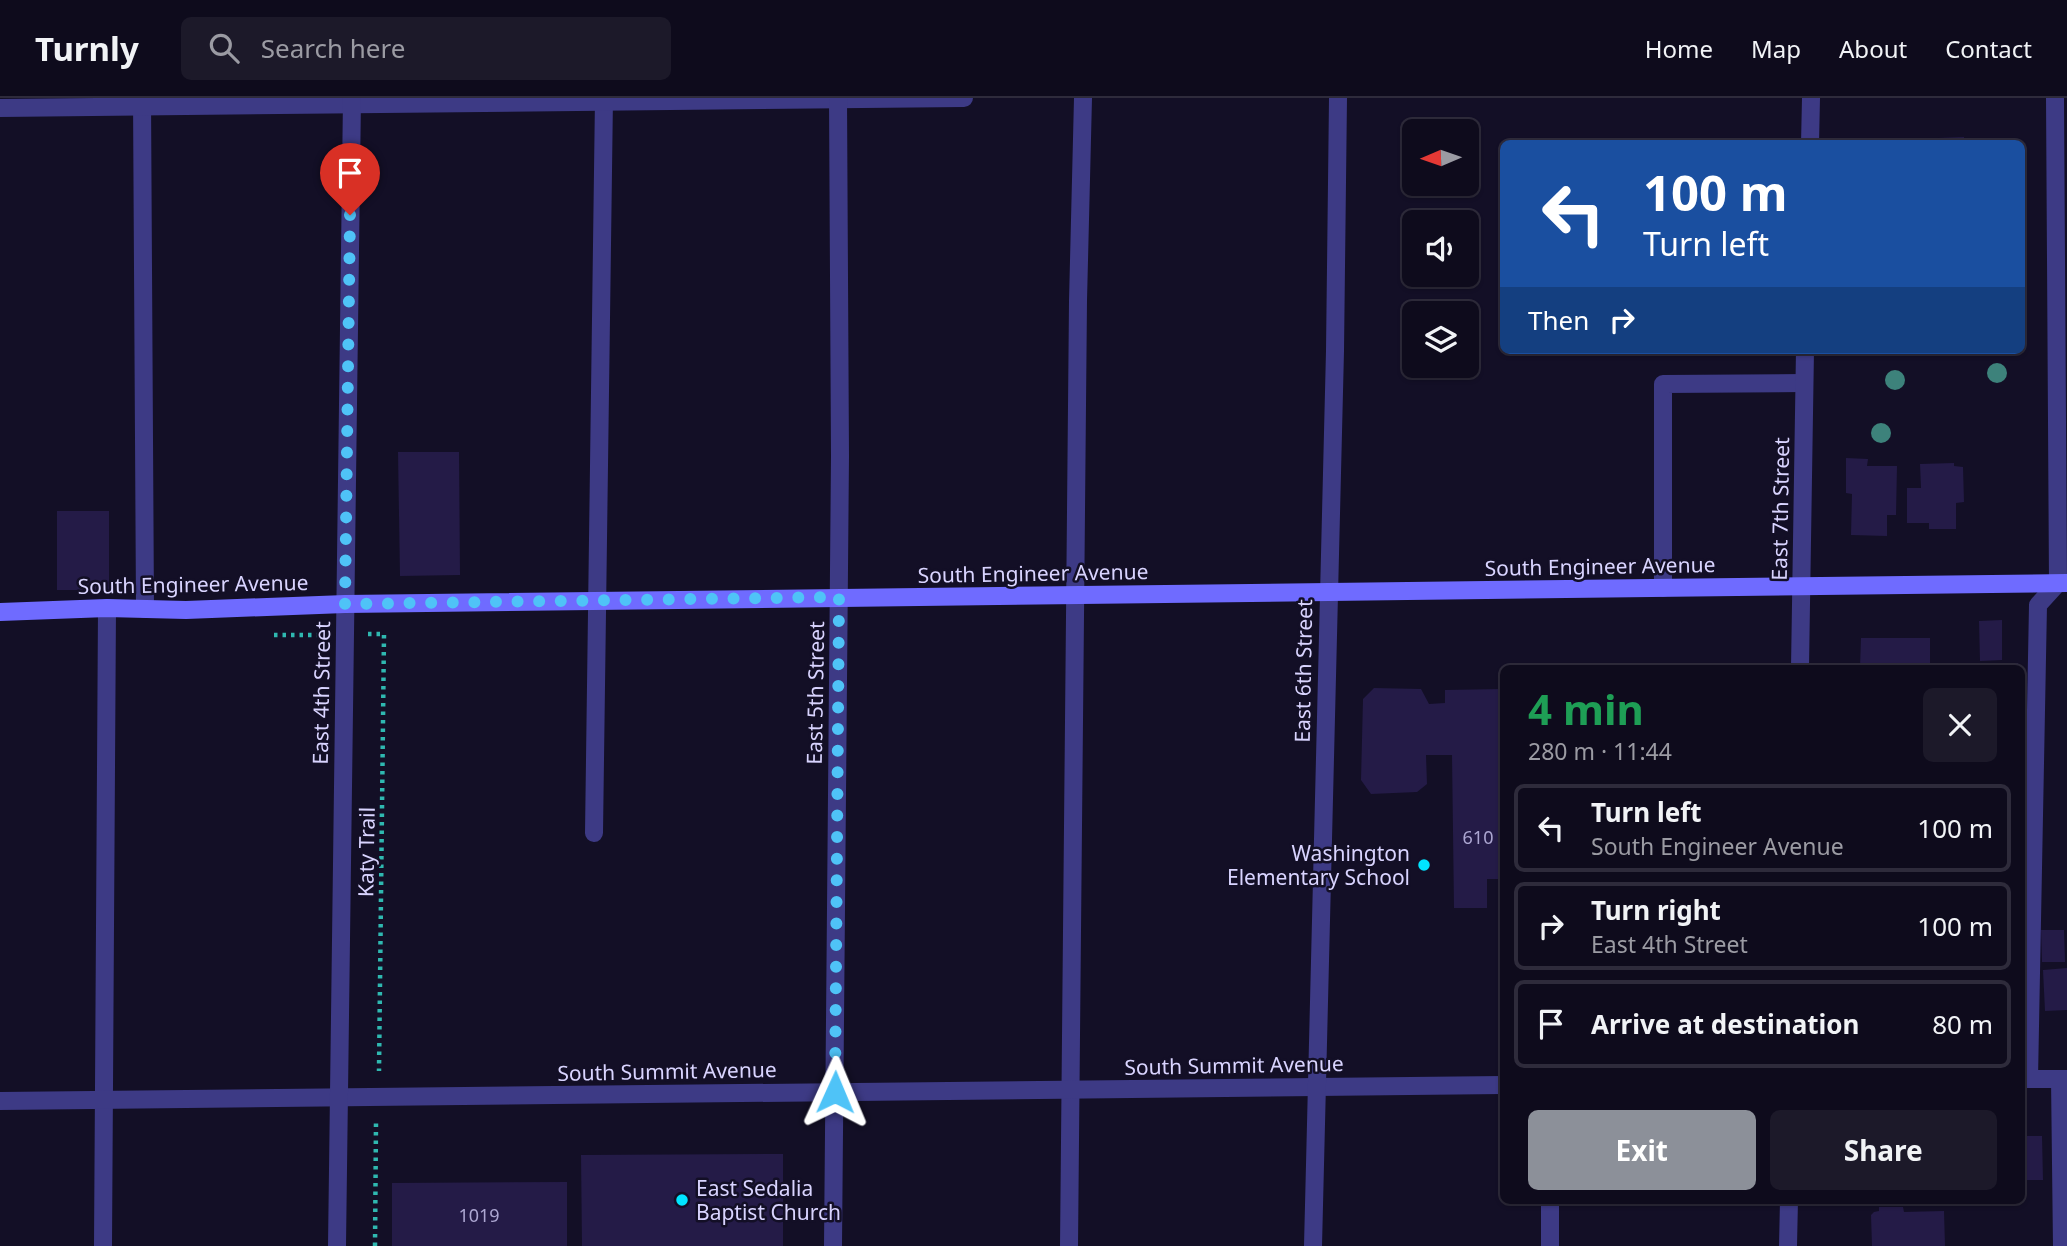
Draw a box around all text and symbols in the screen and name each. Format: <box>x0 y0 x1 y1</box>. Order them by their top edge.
search box <box>181 17 671 80</box>
text: Turnly <box>35 26 139 71</box>
icon: search <box>205 29 243 67</box>
text: Search here <box>261 30 405 66</box>
text: Home <box>1645 32 1713 65</box>
text: Map <box>1751 32 1801 65</box>
text: About <box>1839 32 1907 65</box>
text: Contact <box>1945 32 2032 65</box>
north arrow <box>1402 119 1479 196</box>
map controls <box>1402 119 1479 378</box>
pin <box>320 143 380 215</box>
icon: arrive <box>331 154 369 192</box>
text: 100 m <box>1643 159 1788 225</box>
icon: left <box>1528 168 1619 259</box>
button: sound <box>1402 210 1479 287</box>
text: Turn left <box>1643 222 1769 265</box>
button: layers <box>1402 301 1479 378</box>
icon: right <box>1603 301 1641 339</box>
text: Then <box>1528 302 1589 338</box>
street label: East 7th Street <box>1765 437 1795 581</box>
street label: South Engineer Avenue <box>1484 550 1716 582</box>
street label: South Engineer Avenue <box>917 557 1149 589</box>
street label: South Engineer Avenue <box>77 568 309 600</box>
street label: East 6th Street <box>1288 599 1318 743</box>
street label: East 4th Street <box>306 621 336 765</box>
street label: East 5th Street <box>800 621 830 765</box>
text: 4 min <box>1528 680 1644 737</box>
button: close <box>1923 688 1997 762</box>
text: 280 m · 11:44 <box>1528 735 1672 767</box>
text: Turn left <box>1591 794 1702 830</box>
street label: Katy Trail <box>351 807 381 897</box>
icon: left <box>1532 809 1570 847</box>
text: 100 m <box>1917 810 1993 846</box>
house number: 610 <box>1463 825 1493 849</box>
text: South Engineer Avenue <box>1591 830 1844 862</box>
place label: Washington Elementary School <box>1227 839 1410 891</box>
marker: Washington Elementary School <box>1416 857 1432 873</box>
text: Turn right <box>1591 892 1721 928</box>
icon: right <box>1532 907 1570 945</box>
text: 100 m <box>1917 908 1993 944</box>
text: East 4th Street <box>1591 928 1748 960</box>
icon: arrive <box>1532 1005 1570 1043</box>
text: Arrive at destination <box>1591 1006 1860 1042</box>
text: 80 m <box>1932 1006 1993 1042</box>
street label: South Summit Avenue <box>1124 1049 1344 1081</box>
street label: South Summit Avenue <box>557 1055 777 1087</box>
position arrow <box>798 1055 872 1129</box>
button: Exit <box>1528 1110 1756 1190</box>
button: Share <box>1770 1110 1997 1190</box>
place label: East Sedalia Baptist Church <box>696 1174 841 1226</box>
marker: East Sedalia Baptist Church <box>674 1192 690 1208</box>
house number: 1019 <box>458 1203 500 1227</box>

